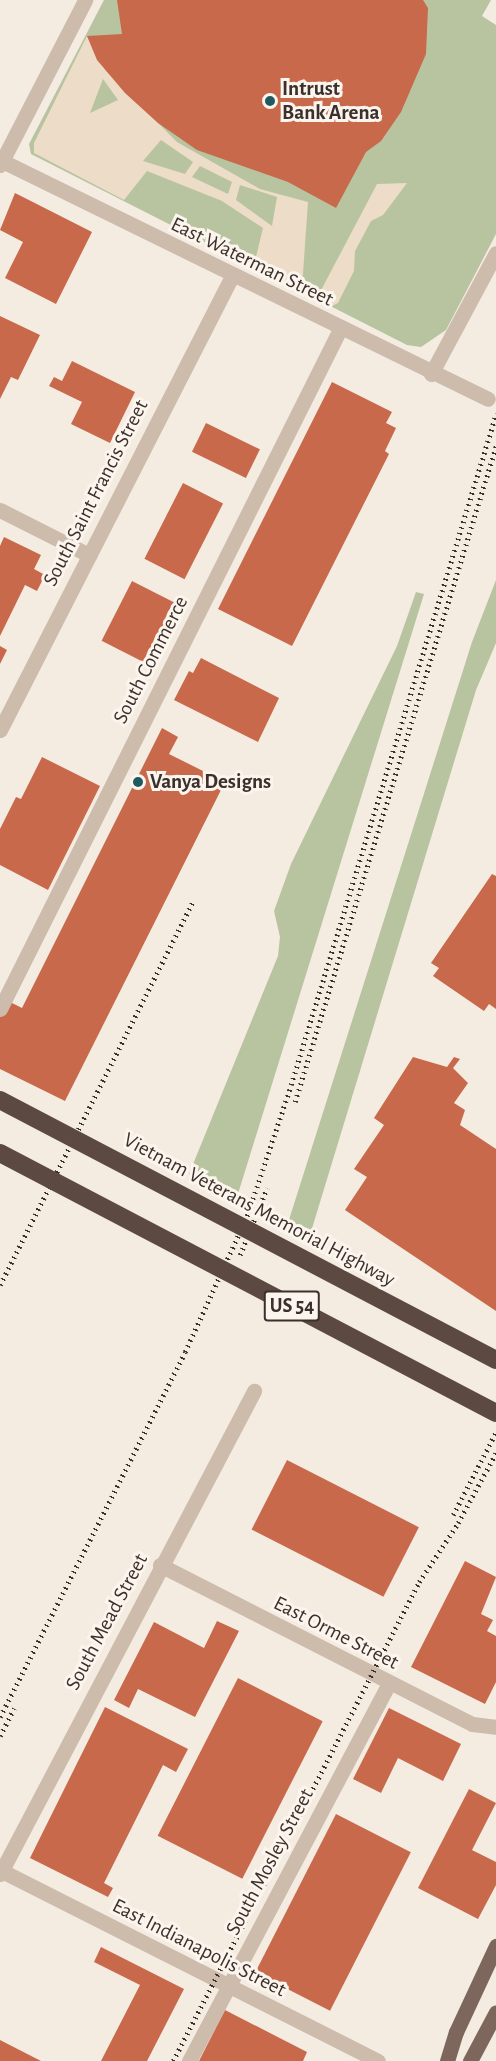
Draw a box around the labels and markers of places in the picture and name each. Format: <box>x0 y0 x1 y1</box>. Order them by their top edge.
place label: Intrust Bank Arena <box>282 76 380 126</box>
marker: Intrust Bank Arena <box>263 94 277 108</box>
place label: Vanya Designs <box>150 769 271 795</box>
marker: Vanya Designs <box>131 775 145 789</box>

